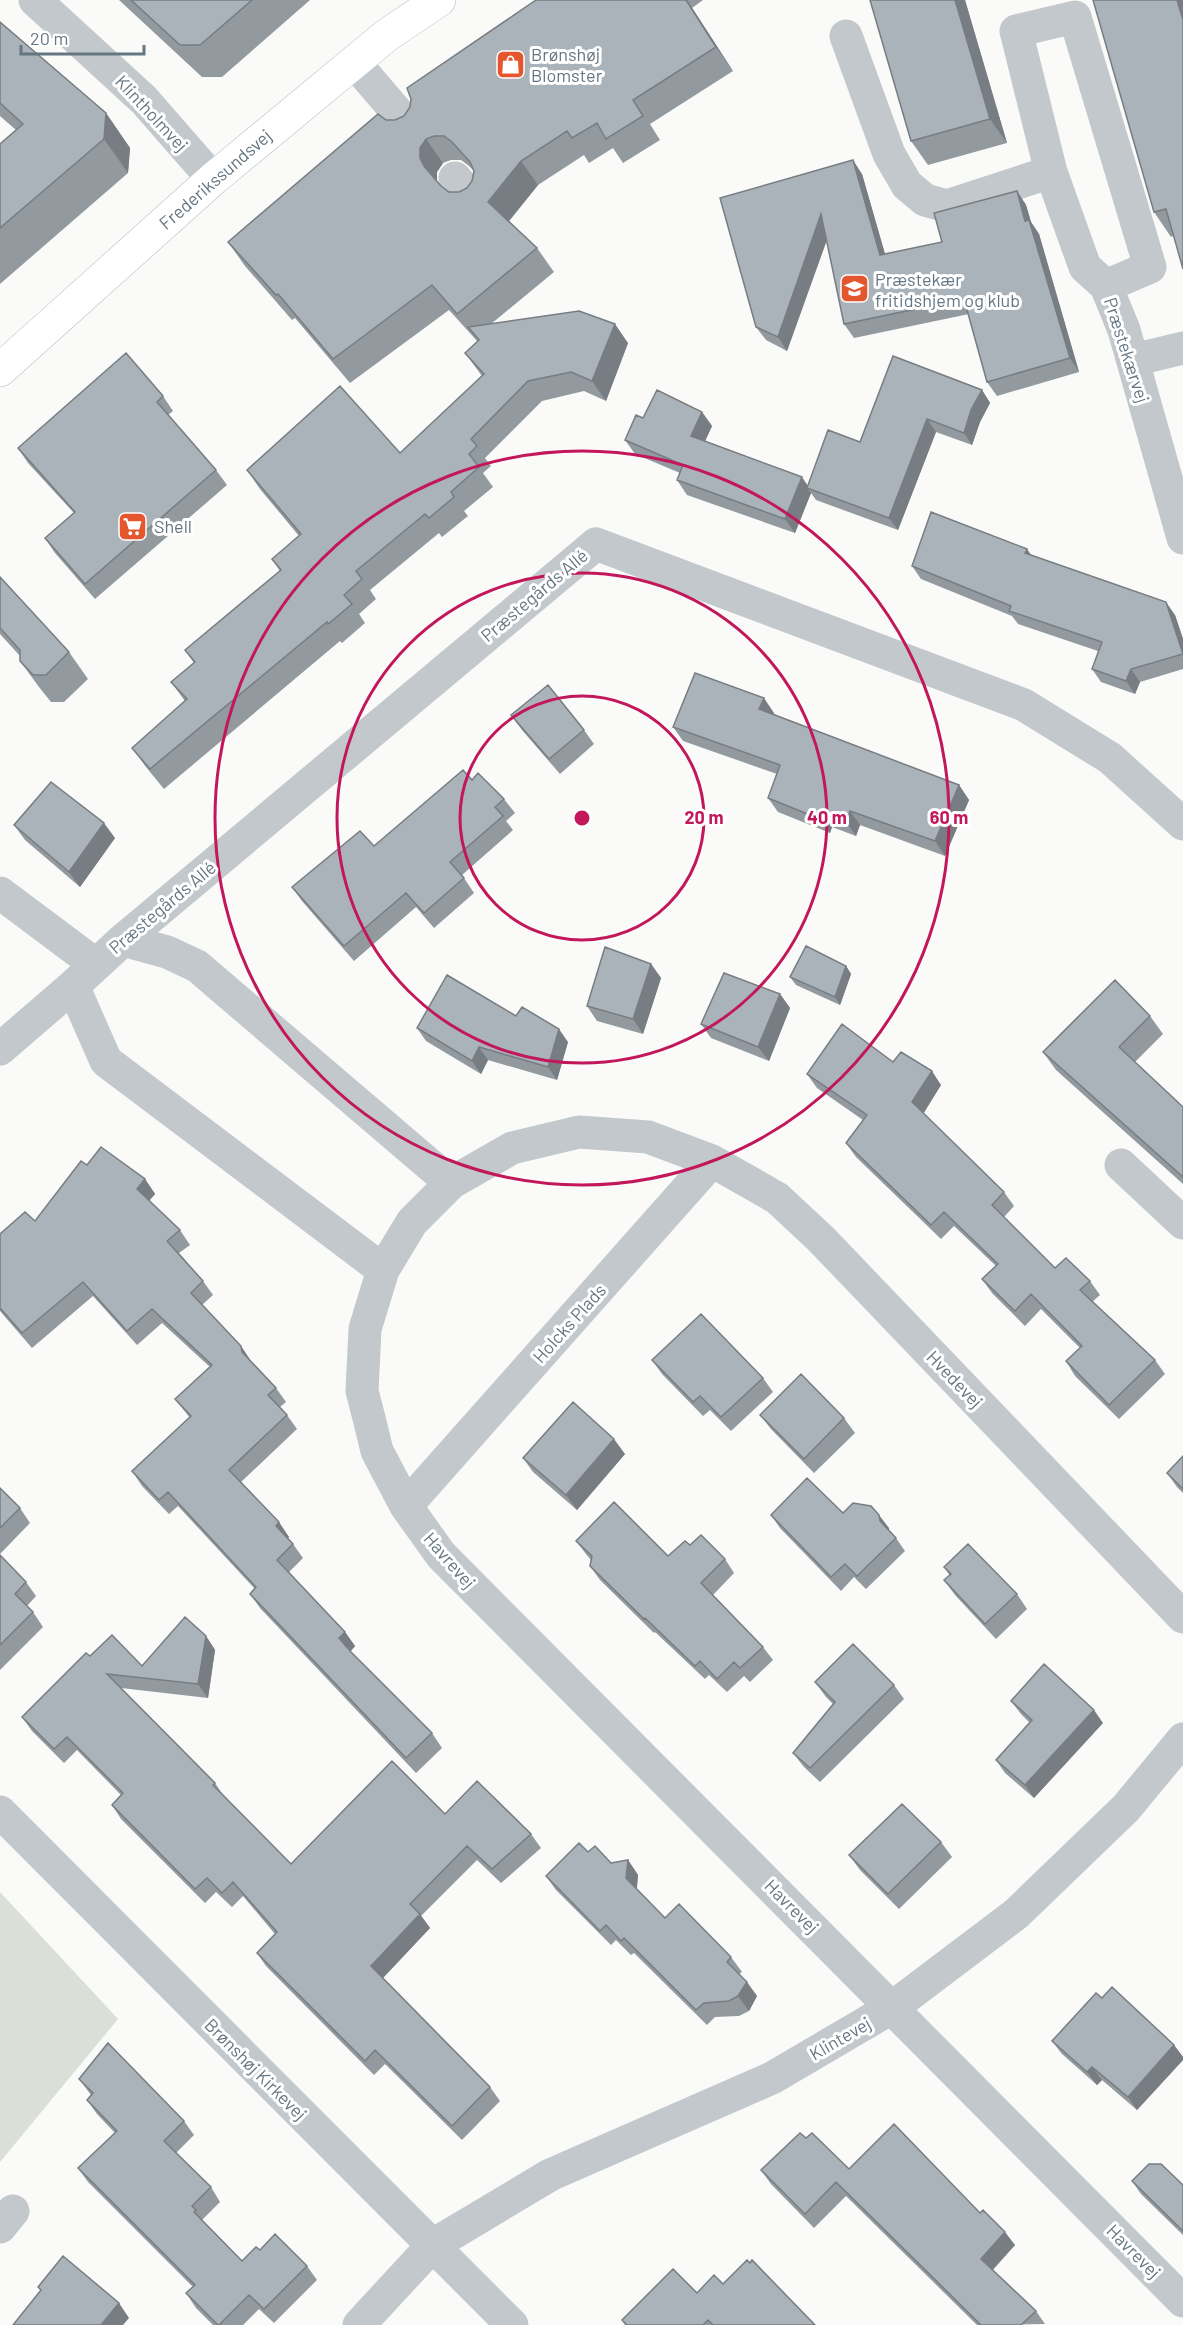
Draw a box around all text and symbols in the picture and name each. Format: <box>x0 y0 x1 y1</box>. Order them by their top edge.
scale bar <box>21 18 144 56</box>
text: 20 m <box>30 27 68 49</box>
place label: Brønshøj Blomster <box>531 43 603 86</box>
shop icon: Brønshøj Blomster <box>494 48 526 80</box>
street label: Klintholmvej <box>111 70 193 156</box>
street label: Frederikssundsvej <box>154 124 276 234</box>
place label: Præstekær fritidshjem og klub <box>875 268 1020 311</box>
school or university icon: Præstekær fritidshjem og klub <box>838 273 870 305</box>
street label: Præstekærvej <box>1100 294 1154 406</box>
supermarket icon: Shell <box>117 510 149 542</box>
place label: Shell <box>154 515 192 537</box>
street label: Præstegårds Allé <box>476 544 592 646</box>
text: 20 m <box>685 806 723 828</box>
text: 40 m <box>807 806 847 828</box>
text: 60 m <box>930 806 968 828</box>
centre of rings <box>572 808 592 828</box>
street label: Præstegårds Allé <box>104 856 220 958</box>
street label: Holcks Plads <box>528 1279 610 1367</box>
street label: Hvedevej <box>922 1346 988 1412</box>
street label: Havrevej <box>420 1527 480 1593</box>
street label: Havrevej <box>760 1874 824 1938</box>
street label: Klintevej <box>805 2012 875 2064</box>
street label: Brønshøj Kirkevej <box>200 2013 312 2125</box>
street label: Havrevej <box>1102 2219 1166 2283</box>

